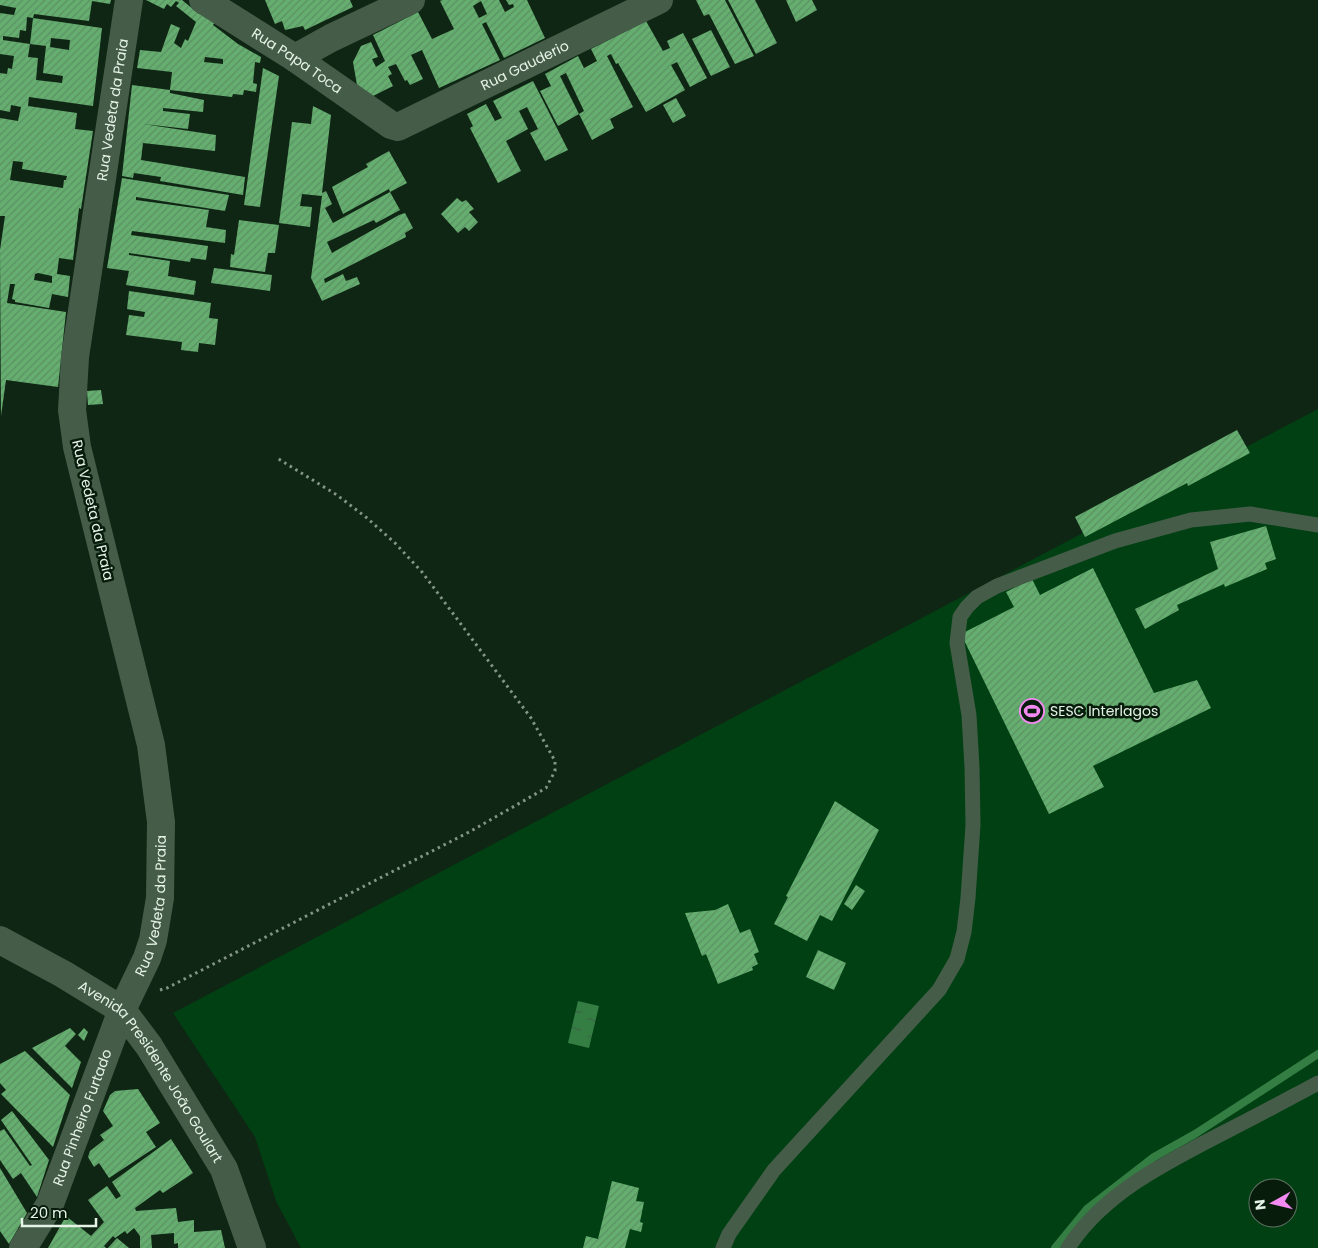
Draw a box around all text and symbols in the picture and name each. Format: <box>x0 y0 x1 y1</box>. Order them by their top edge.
street label: Rua Papa Toca <box>248 23 347 98</box>
street label: Rua Gauderio <box>477 35 572 95</box>
street label: Rua Vedeta da Praia <box>92 37 133 182</box>
street label: Rua Vedeta da Praia <box>67 438 119 582</box>
sports icon: SESC Interlagos <box>1019 698 1045 724</box>
place label: SESC Interlagos <box>1050 701 1158 721</box>
street label: Rua Vedeta da Praia <box>130 835 171 980</box>
street label: Avenida Presidente João Goulart <box>75 976 228 1166</box>
street label: Rua Pinheiro Furtado <box>48 1046 117 1189</box>
north arrow <box>1248 1178 1298 1228</box>
scale bar <box>22 1196 96 1228</box>
text: N <box>1249 1198 1271 1211</box>
text: 20 m <box>30 1202 68 1223</box>

